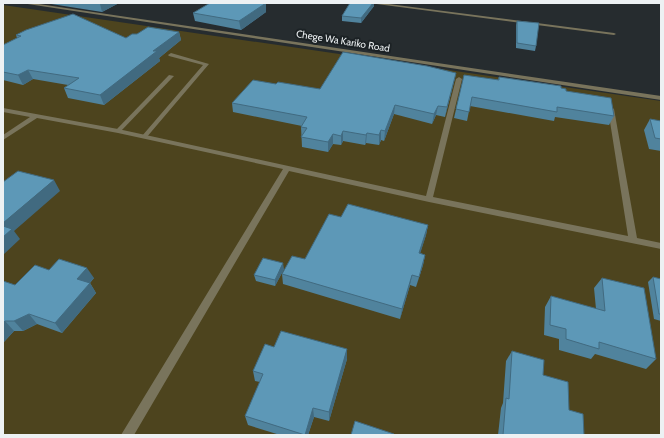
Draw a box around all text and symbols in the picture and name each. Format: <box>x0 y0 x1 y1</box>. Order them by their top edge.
street label: Chege Wa Kariko Road <box>295 27 391 55</box>

